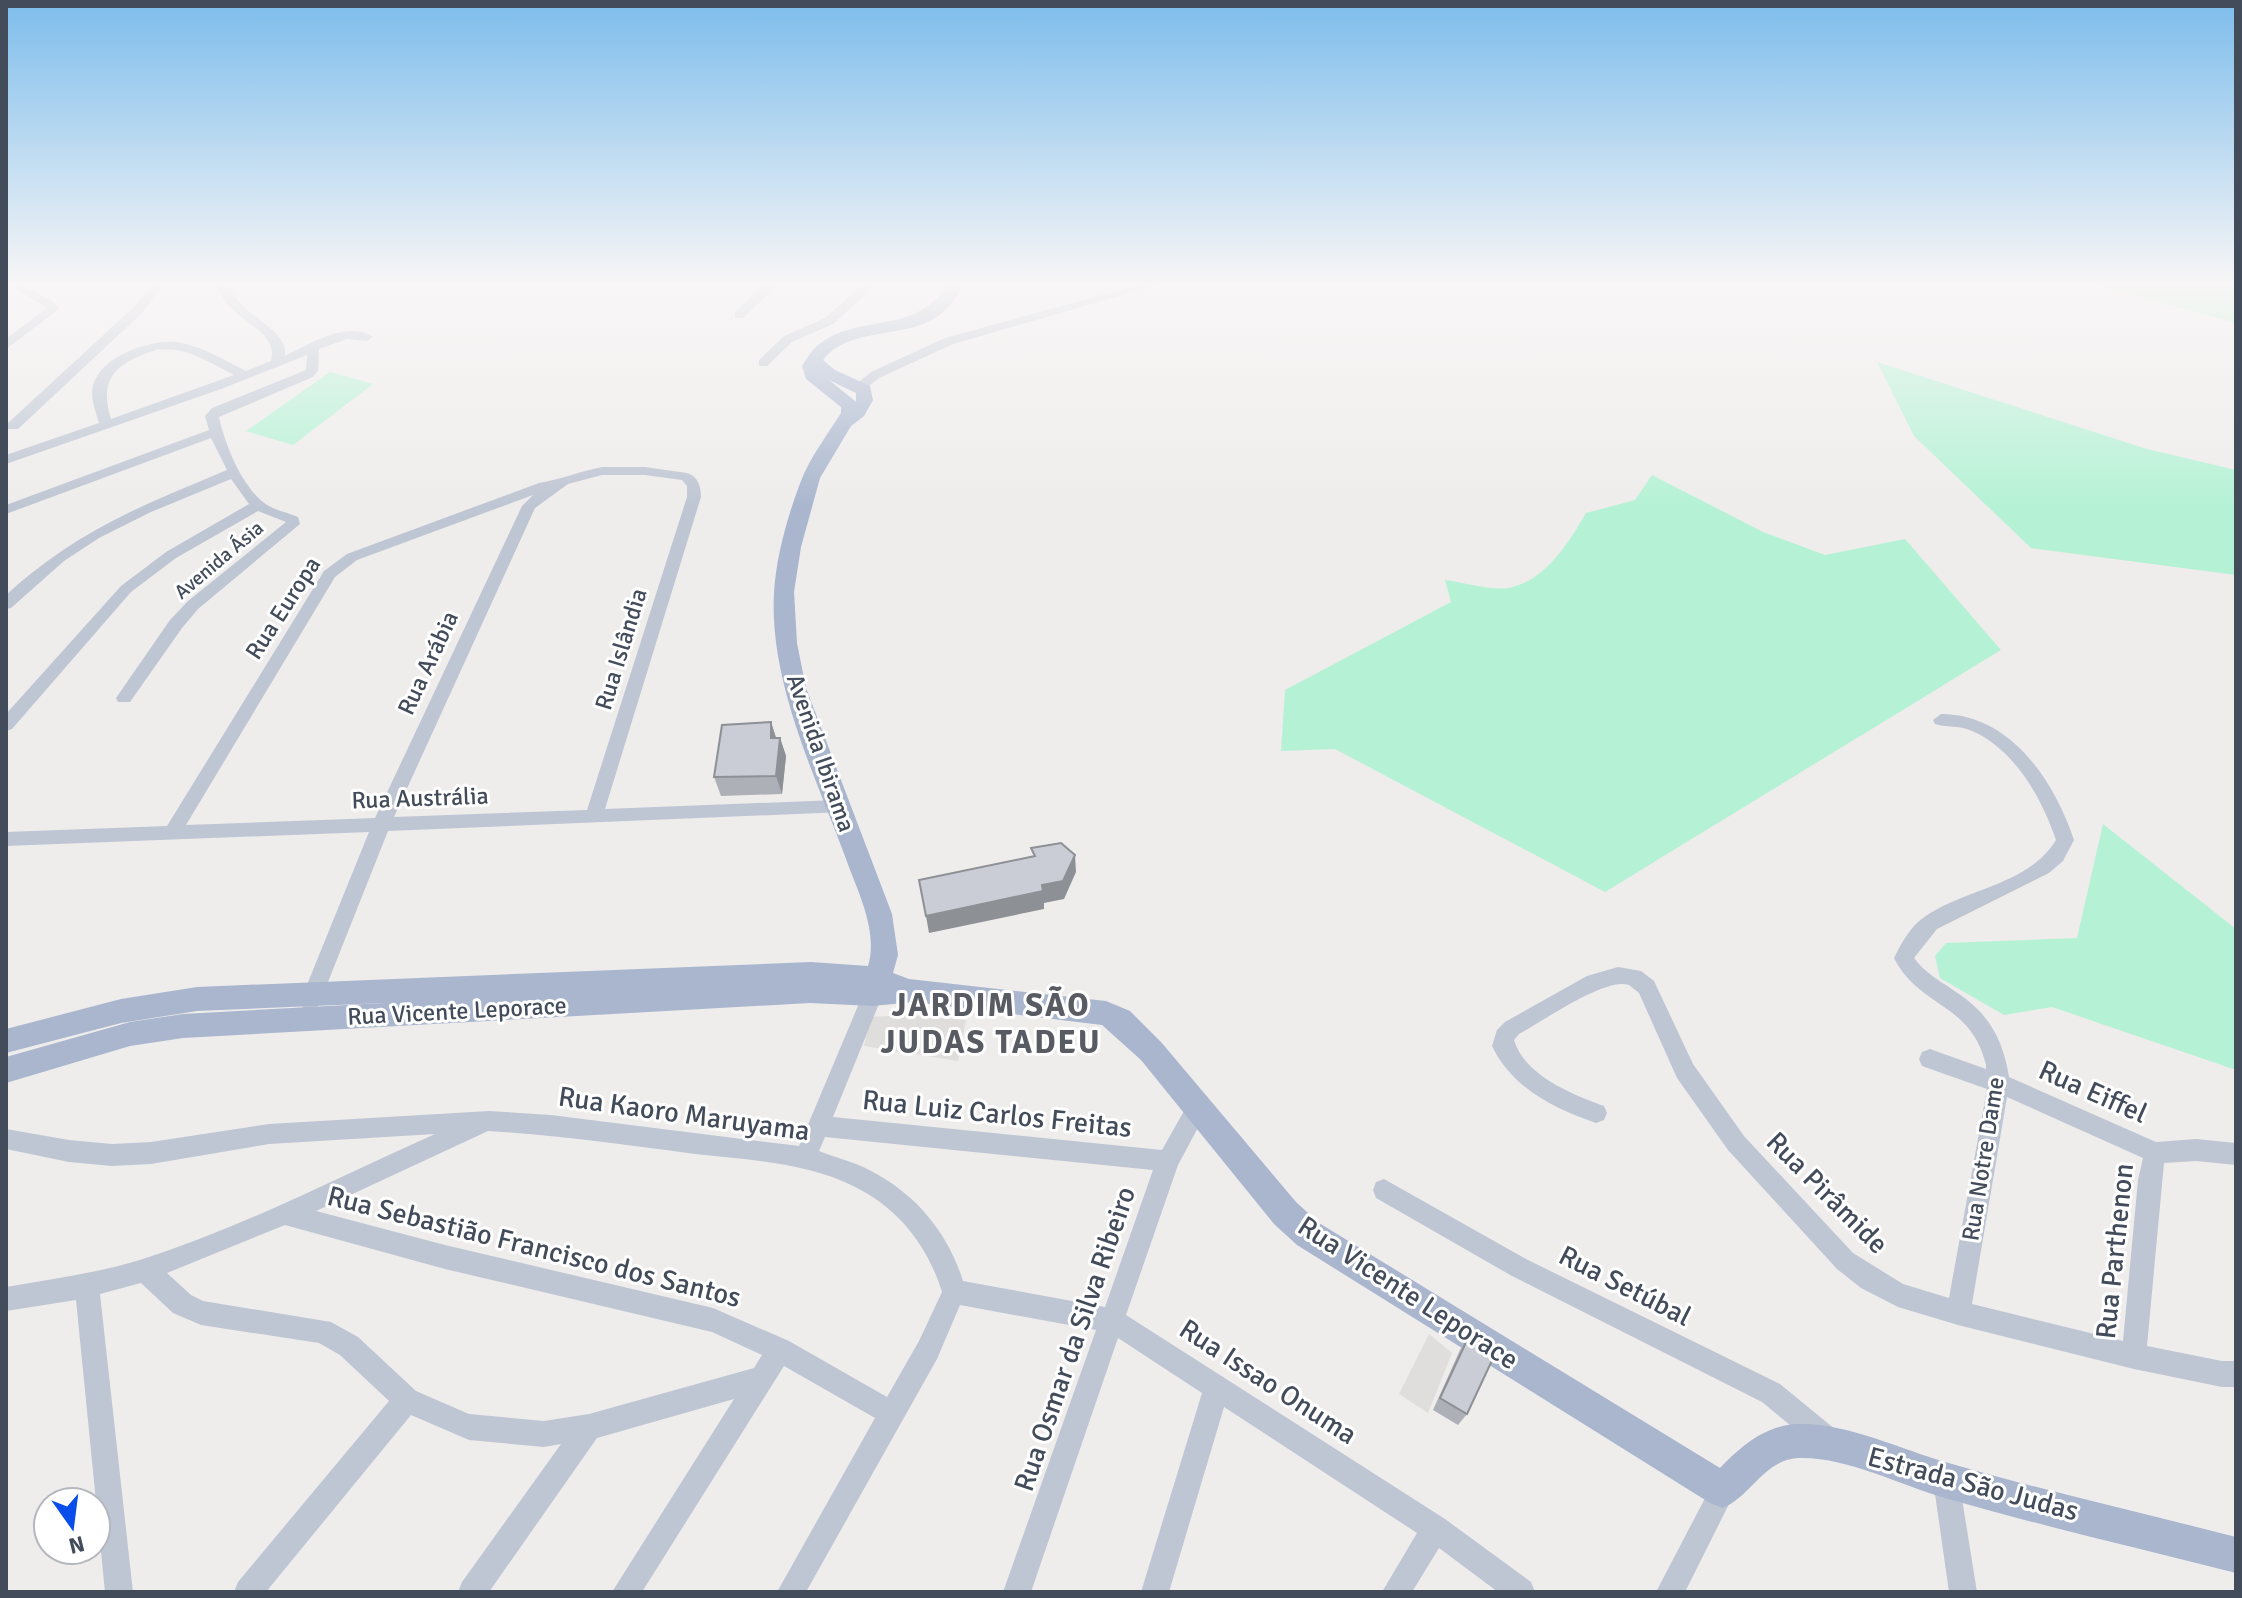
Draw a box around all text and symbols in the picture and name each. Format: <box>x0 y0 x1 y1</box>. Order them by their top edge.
street label: Avenida Ásia <box>169 515 269 605</box>
street label: Rua Europa <box>239 551 327 665</box>
street label: Rua Islândia <box>588 585 654 713</box>
street label: Rua Arábia <box>391 606 465 720</box>
street label: Avenida Ibirama <box>780 670 862 836</box>
street label: Rua Austrália <box>351 781 489 815</box>
district label: JARDIM SÃO JUDAS TADEU <box>881 986 1101 1062</box>
street label: Rua Vicente Leporace <box>347 990 567 1032</box>
street label: Rua Eiffel <box>2034 1053 2152 1131</box>
street label: Rua Notre Dame <box>1955 1075 2011 1243</box>
street label: Rua Kaoro Maruyama <box>556 1080 812 1148</box>
street label: Rua Luiz Carlos Freitas <box>861 1083 1133 1145</box>
street label: Rua Pirâmide <box>1759 1125 1895 1261</box>
street label: Rua Parthenon <box>2089 1162 2141 1340</box>
street label: Rua Sebastião Francisco dos Santos <box>324 1179 744 1315</box>
street label: Rua Osmar da Silva Ribeiro <box>1007 1182 1143 1496</box>
street label: Rua Vicente Leporace <box>1291 1209 1525 1377</box>
street label: Rua Setúbal <box>1553 1238 1697 1334</box>
street label: Rua Issao Onuma <box>1173 1312 1363 1452</box>
street label: Estrada São Judas <box>1864 1440 2082 1528</box>
north arrow <box>32 1486 112 1566</box>
text: N <box>66 1530 87 1560</box>

